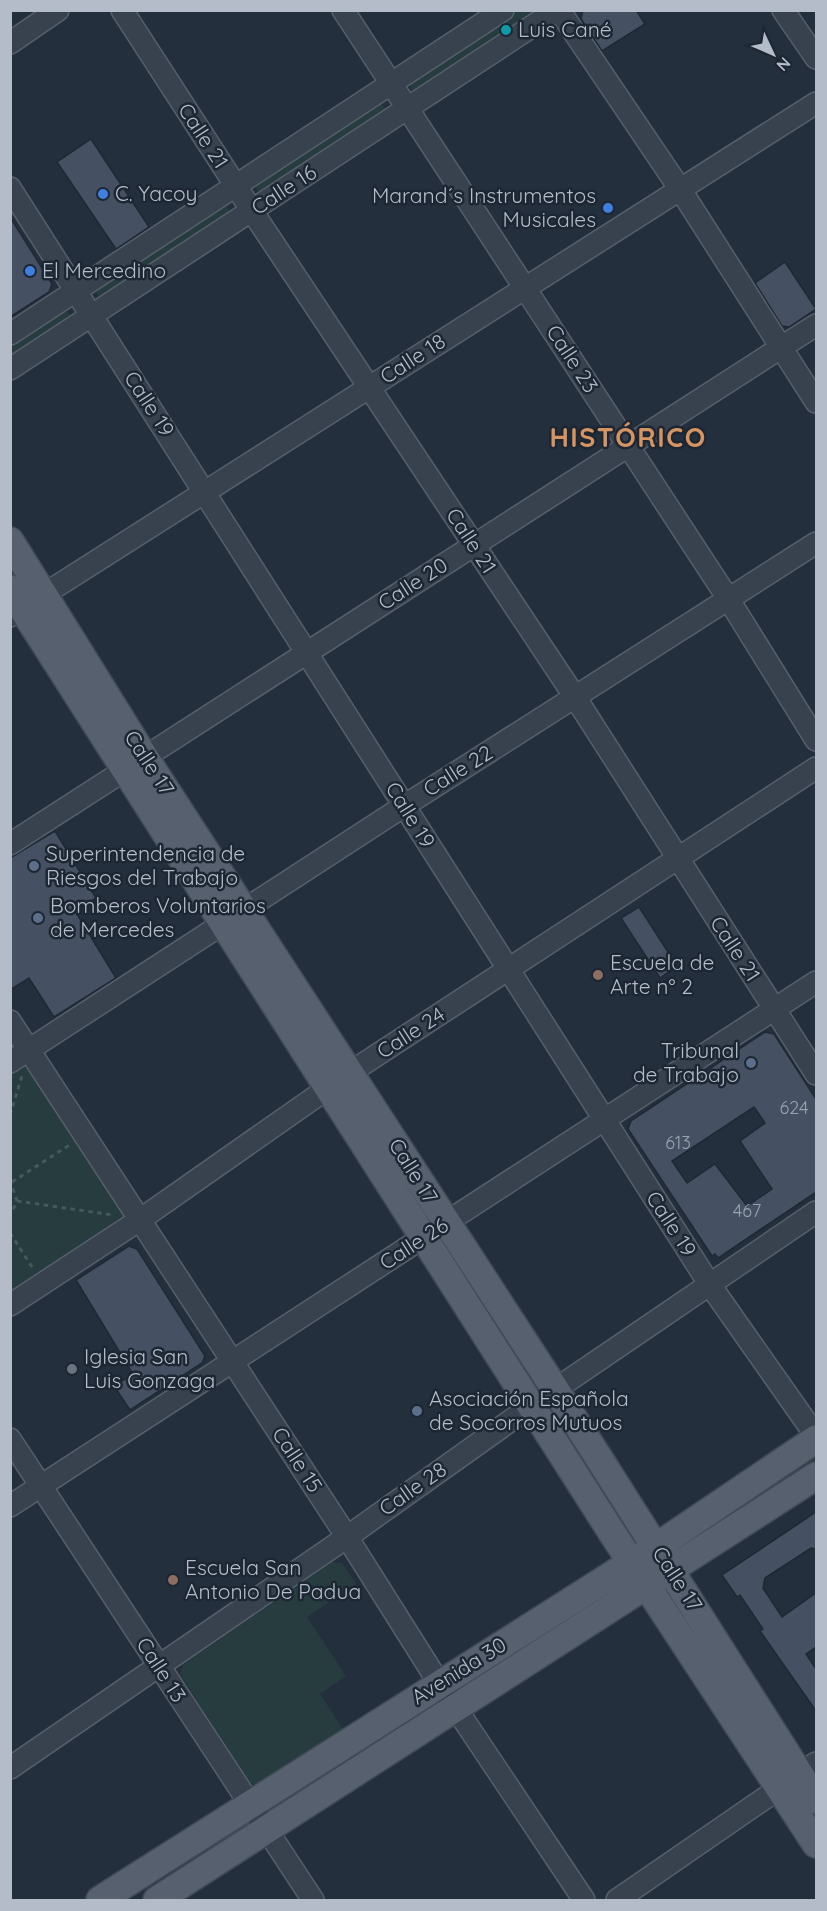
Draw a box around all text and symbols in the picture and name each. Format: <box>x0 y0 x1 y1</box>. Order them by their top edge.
place label: Luis Cané <box>518 16 612 42</box>
marker: Luis Cané <box>499 23 513 37</box>
north arrow <box>743 24 803 84</box>
text: N <box>773 53 795 76</box>
street label: Calle 21 <box>173 98 235 173</box>
street label: Calle 16 <box>246 158 321 220</box>
place label: C. Yacoy <box>115 180 198 206</box>
place label: Marand´s Instrumentos Musicales <box>372 182 596 232</box>
marker: C. Yacoy <box>96 187 110 201</box>
marker: Marand´s Instrumentos Musicales <box>601 201 615 215</box>
place label: El Mercedino <box>42 257 166 283</box>
marker: El Mercedino <box>23 264 37 278</box>
street label: Calle 23 <box>541 319 604 397</box>
street label: Calle 18 <box>375 327 450 389</box>
street label: Calle 19 <box>119 366 181 441</box>
district label: HISTÓRICO <box>549 420 707 454</box>
street label: Calle 21 <box>441 503 503 578</box>
street label: Calle 20 <box>373 551 452 615</box>
street label: Calle 17 <box>119 725 180 800</box>
street label: Calle 22 <box>418 739 497 802</box>
street label: Calle 19 <box>380 777 441 852</box>
place label: Superintendencia de Riesgos del Trabajo <box>46 840 245 890</box>
marker: Superintendencia de Riesgos del Trabajo <box>27 859 41 873</box>
place label: Bomberos Voluntarios de Mercedes <box>50 892 266 942</box>
marker: Bomberos Voluntarios de Mercedes <box>31 911 45 925</box>
street label: Calle 21 <box>705 911 767 986</box>
place label: Escuela de Arte n° 2 <box>610 949 714 999</box>
marker: Escuela de Arte n° 2 <box>591 968 605 982</box>
street label: Calle 24 <box>372 1001 449 1064</box>
place label: Tribunal de Trabajo <box>633 1037 739 1087</box>
marker: Tribunal de Trabajo <box>744 1056 758 1070</box>
house number: 624 <box>780 1096 808 1119</box>
house number: 613 <box>665 1131 691 1154</box>
street label: Calle 17 <box>384 1133 444 1208</box>
street label: Calle 19 <box>641 1186 703 1261</box>
house number: 467 <box>733 1199 761 1222</box>
street label: Calle 26 <box>374 1211 453 1275</box>
place label: Iglesia San Luis Gonzaga <box>84 1343 215 1393</box>
marker: Iglesia San Luis Gonzaga <box>65 1362 79 1376</box>
place label: Asociación Española de Socorros Mutuos <box>429 1385 629 1435</box>
marker: Asociación Española de Socorros Mutuos <box>410 1404 424 1418</box>
street label: Calle 15 <box>267 1422 329 1497</box>
street label: Calle 28 <box>374 1456 451 1521</box>
street label: Calle 17 <box>647 1541 708 1616</box>
place label: Escuela San Antonio De Padua <box>185 1554 361 1604</box>
marker: Escuela San Antonio De Padua <box>166 1573 180 1587</box>
street label: Avenida 30 <box>406 1631 511 1710</box>
street label: Calle 13 <box>131 1632 192 1707</box>

